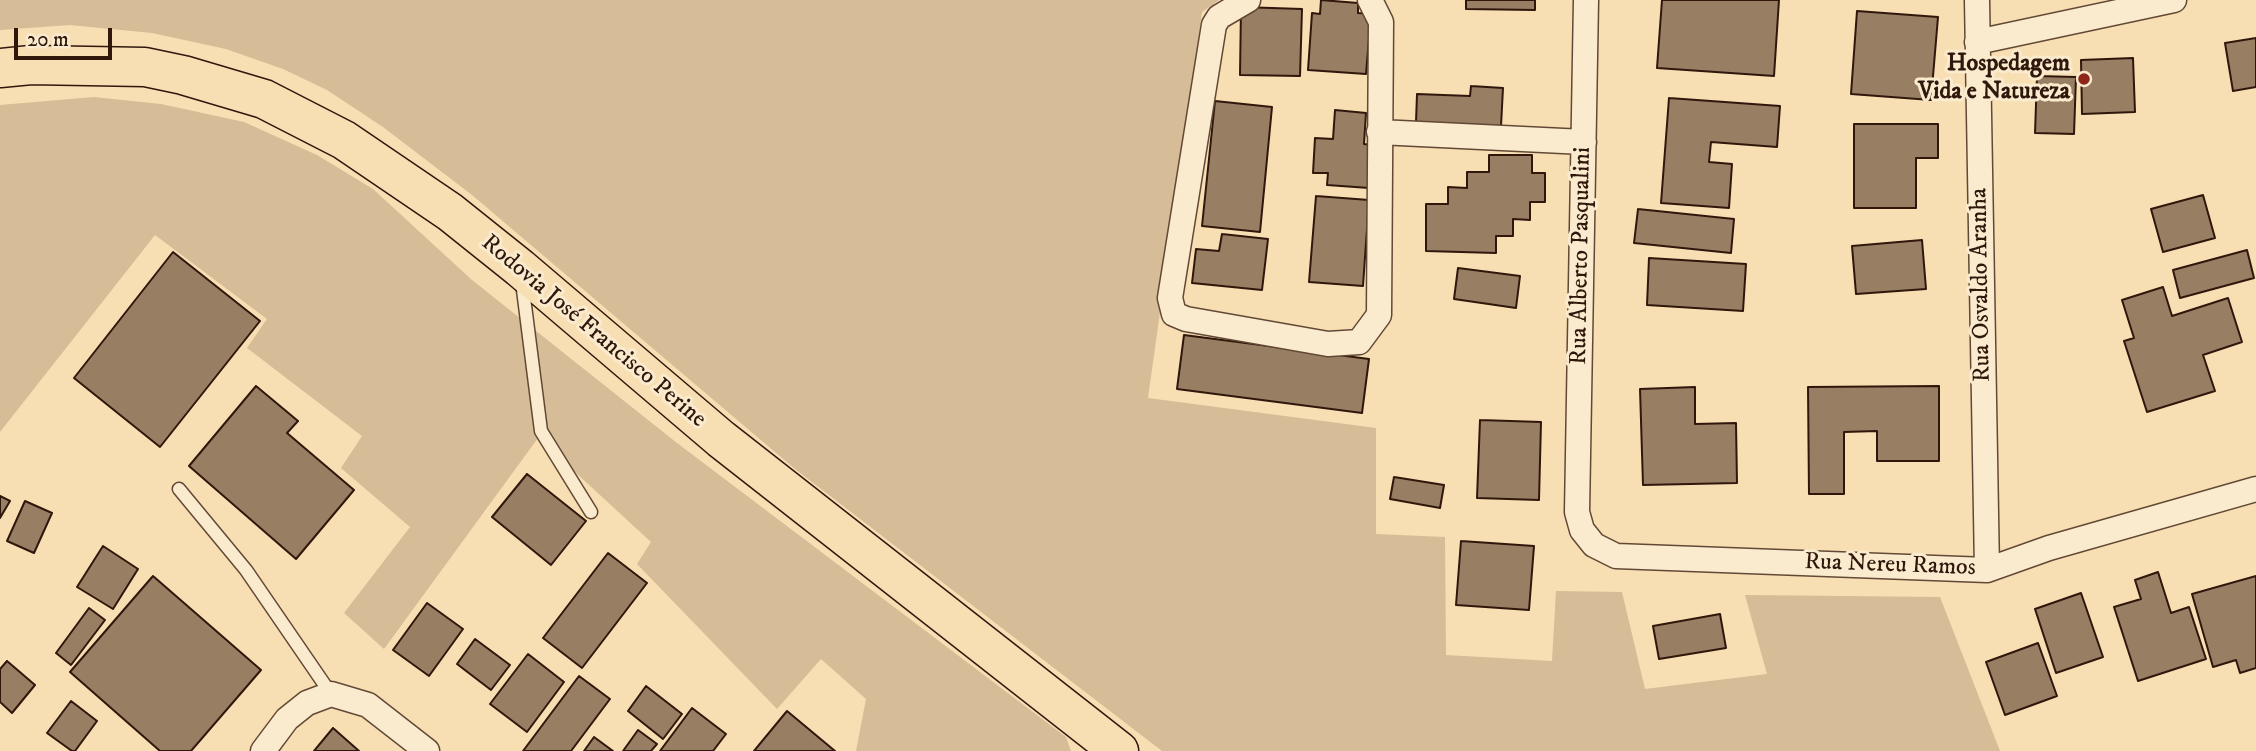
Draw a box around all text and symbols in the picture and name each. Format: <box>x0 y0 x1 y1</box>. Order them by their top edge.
scale bar <box>18 14 116 58</box>
text: 20 m <box>27 27 69 53</box>
place label: Hospedagem Vida e Natureza <box>1918 51 2070 107</box>
marker: Hospedagem Vida e Natureza <box>2076 71 2092 87</box>
street label: Rua Alberto Pasqualini <box>1566 147 1598 365</box>
street label: Rua Osvaldo Aranha <box>1966 188 1998 382</box>
street label: Rodovia José Francisco Perine <box>475 229 711 435</box>
street label: Rua Nereu Ramos <box>1804 549 1976 583</box>

